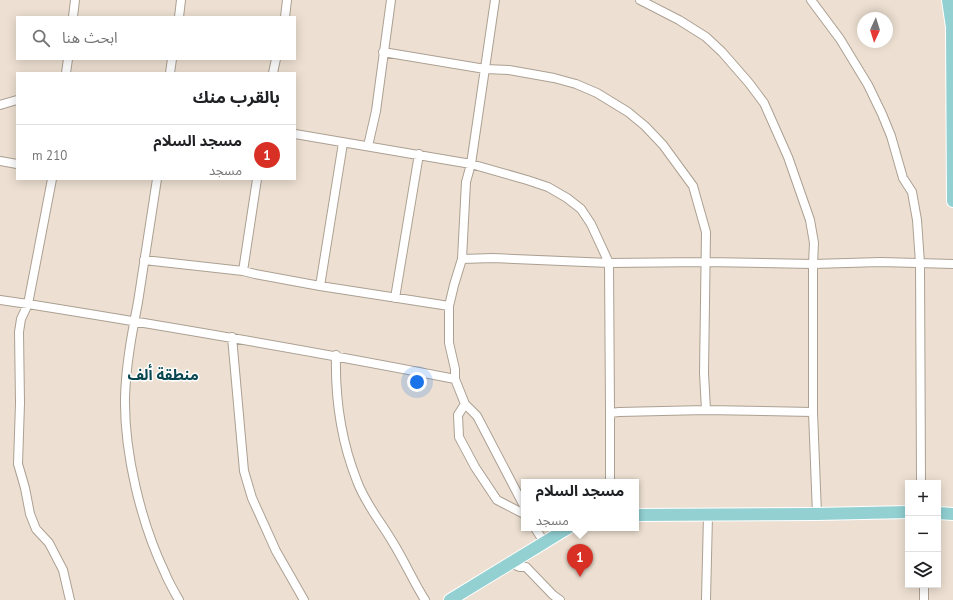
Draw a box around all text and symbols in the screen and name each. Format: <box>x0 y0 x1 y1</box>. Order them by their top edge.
north arrow <box>857 12 893 48</box>
search box <box>16 16 296 60</box>
icon: search <box>30 27 52 49</box>
text: ابحث هنا <box>62 28 118 47</box>
text: بالقرب منك <box>193 86 280 108</box>
text: مسجد السلام <box>154 131 242 150</box>
text: 210 m <box>32 147 67 164</box>
text: 1 <box>263 147 271 164</box>
text: مسجد <box>209 162 242 179</box>
district label: منطقة ألف <box>127 364 199 384</box>
your location <box>407 372 427 392</box>
popup <box>521 479 639 531</box>
map controls <box>905 480 941 588</box>
button: + <box>905 480 941 516</box>
text: مسجد السلام <box>536 481 624 500</box>
text: مسجد <box>536 512 569 529</box>
button: − <box>905 516 941 552</box>
pin: 1 <box>567 544 593 577</box>
button: layers <box>905 552 941 588</box>

